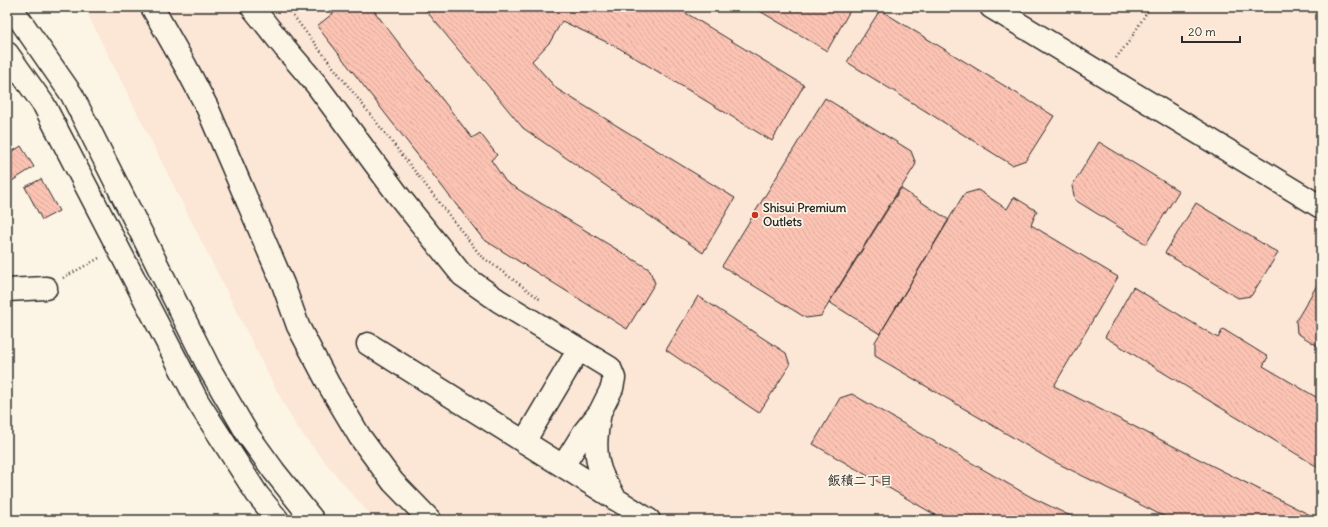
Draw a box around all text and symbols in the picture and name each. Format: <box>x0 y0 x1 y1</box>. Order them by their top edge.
scale bar <box>1182 18 1240 44</box>
text: 20 m <box>1188 24 1216 39</box>
place label: Shisui Premium Outlets <box>763 200 847 229</box>
marker: Shisui Premium Outlets <box>750 210 760 220</box>
district label: 飯積二丁目 <box>827 472 893 489</box>

